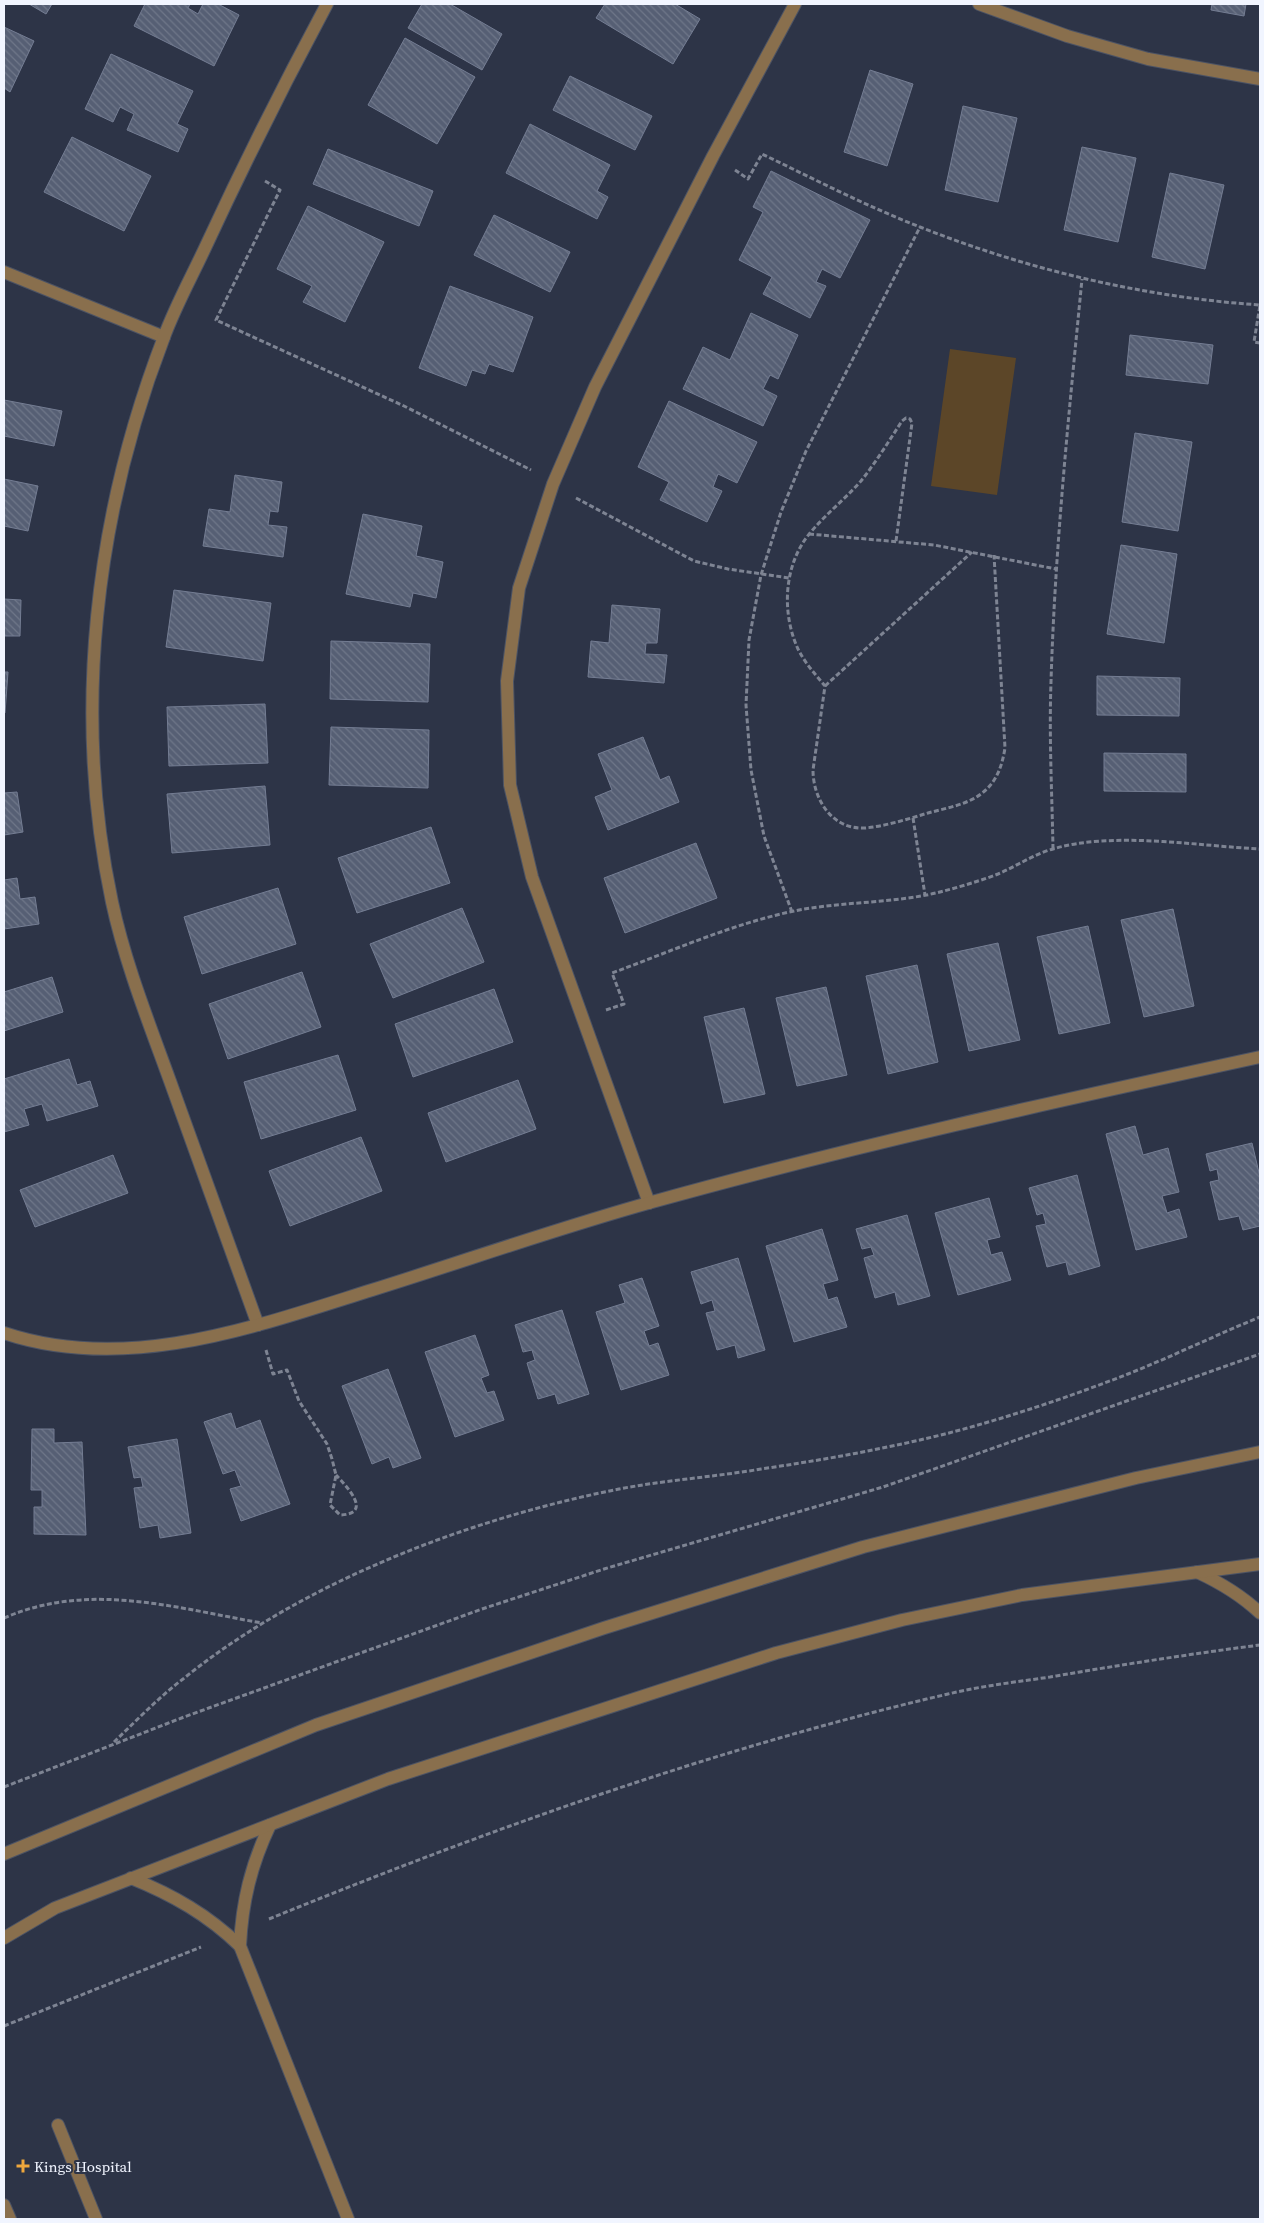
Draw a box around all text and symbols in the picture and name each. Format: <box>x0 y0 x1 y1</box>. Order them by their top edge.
place label: Kings Hospital <box>34 2156 132 2177</box>
marker: Kings Hospital <box>16 2159 30 2173</box>

